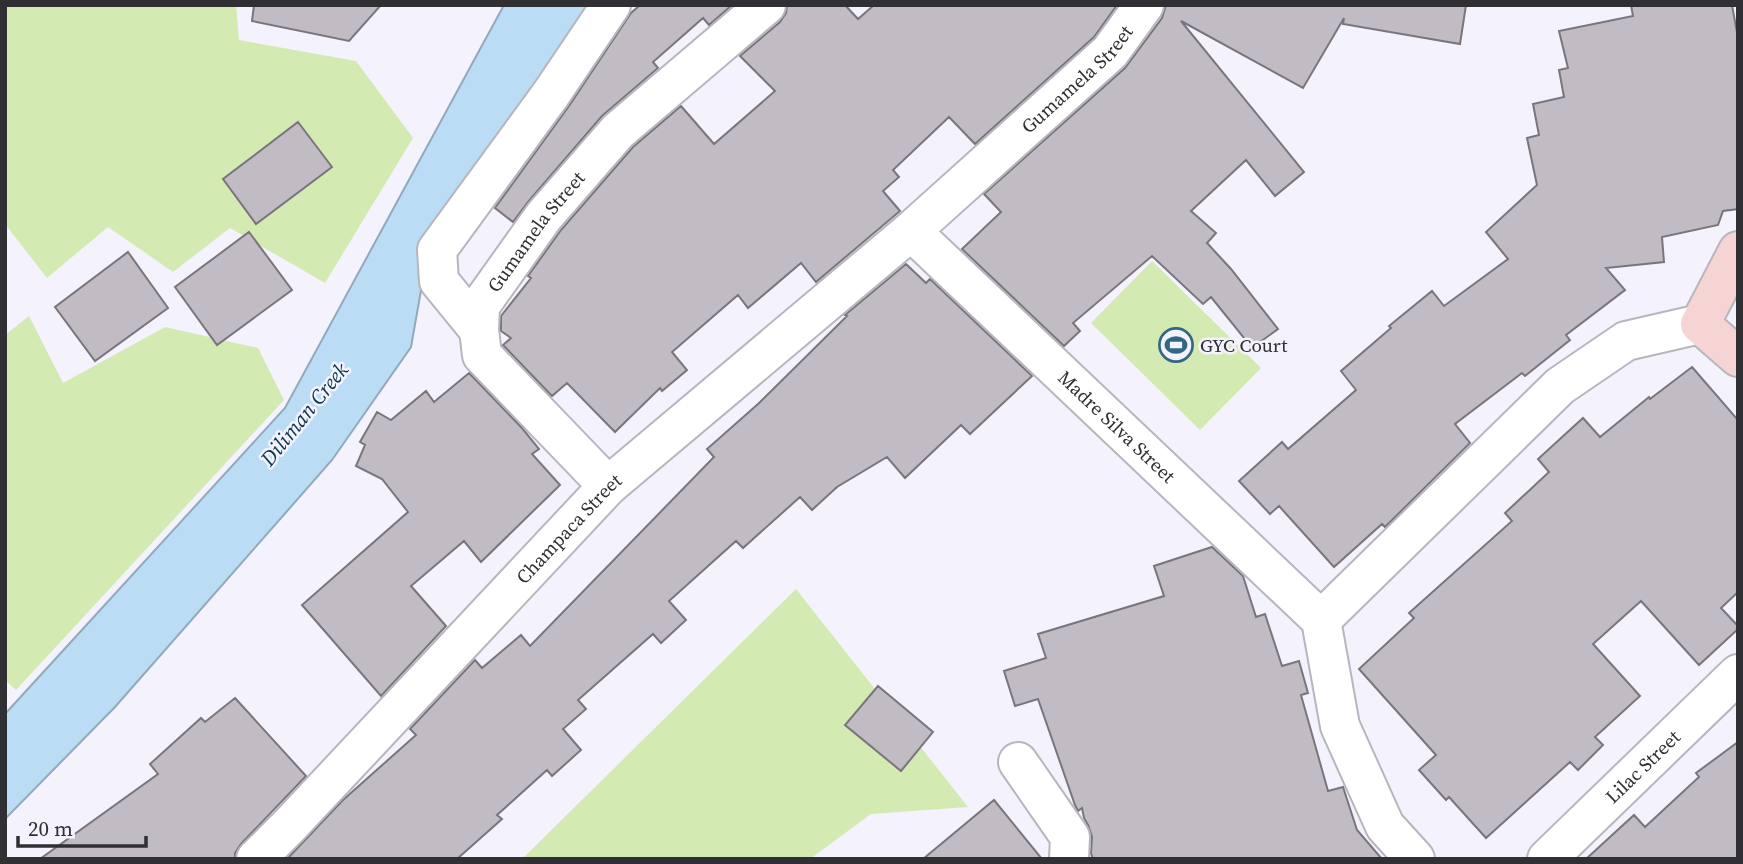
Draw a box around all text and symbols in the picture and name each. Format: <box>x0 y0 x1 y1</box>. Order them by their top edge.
street label: Gumamela Street <box>1015 19 1139 139</box>
street label: Gumamela Street <box>481 165 591 297</box>
sports icon: GYC Court <box>1157 326 1195 364</box>
place label: GYC Court <box>1200 332 1288 358</box>
water label: Diliman Creek <box>253 356 355 473</box>
street label: Madre Silva Street <box>1053 364 1182 489</box>
street label: Champaca Street <box>510 467 627 589</box>
street label: Lilac Street <box>1599 723 1686 809</box>
scale bar <box>18 804 145 848</box>
text: 20 m <box>28 814 73 843</box>

